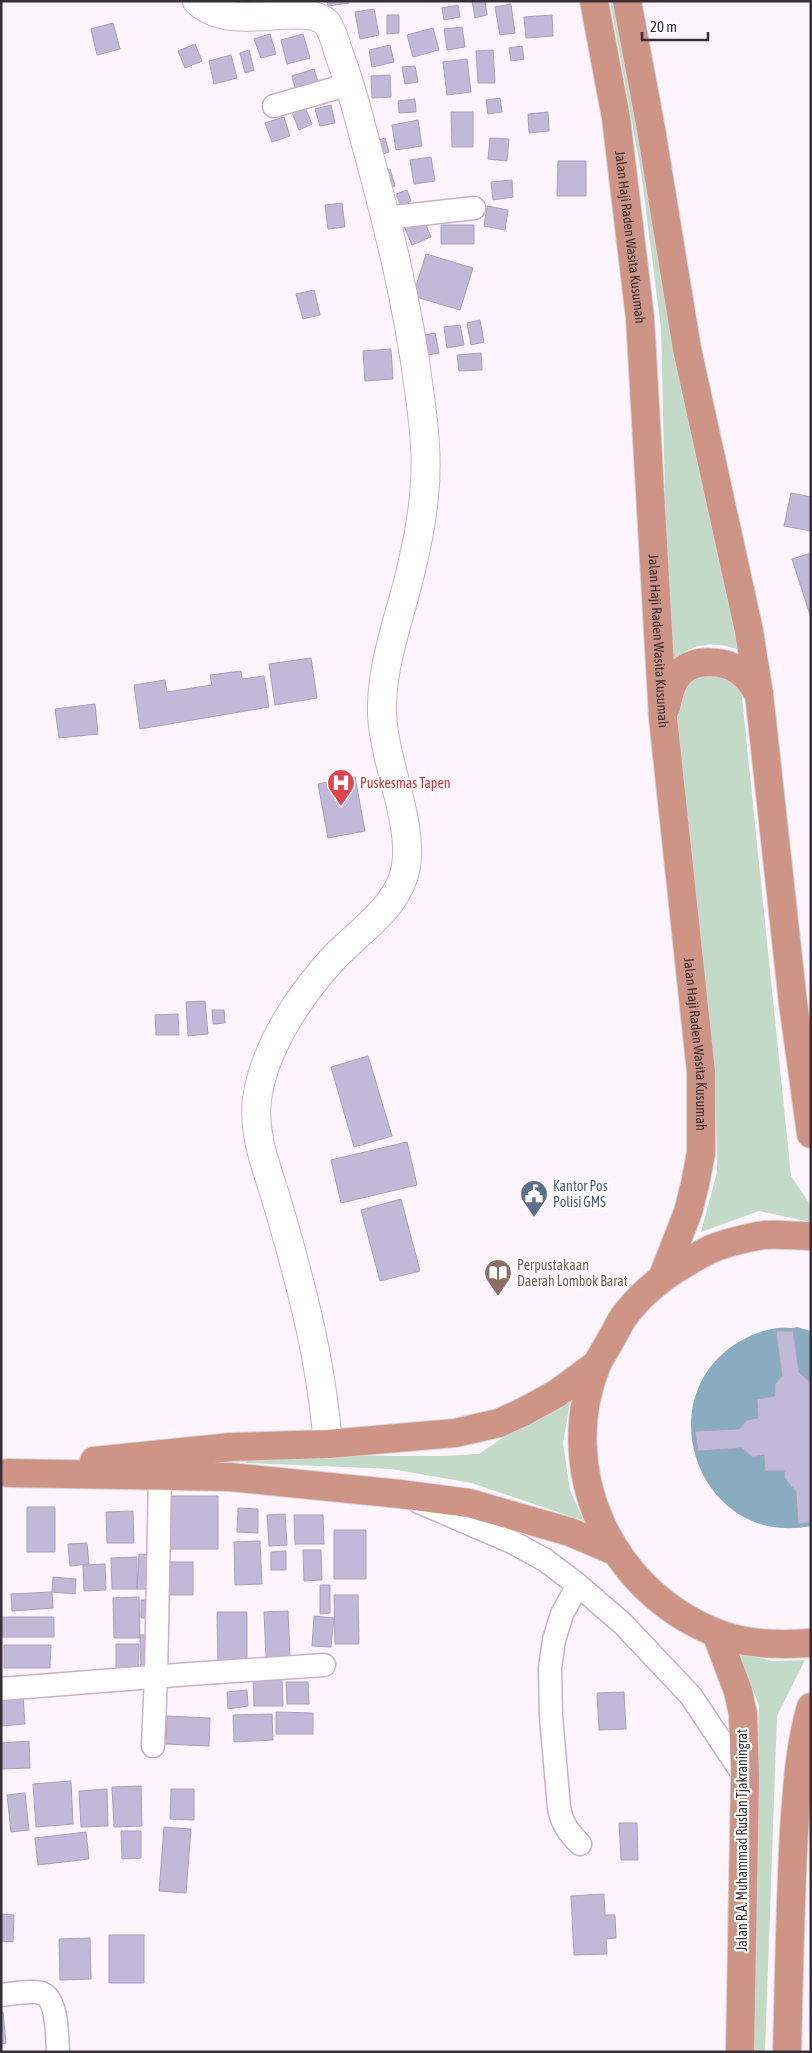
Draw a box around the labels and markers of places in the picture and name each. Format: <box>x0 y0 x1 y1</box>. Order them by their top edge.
hospital icon: Puskesmas Tapen <box>326 768 356 807</box>
place label: Puskesmas Tapen <box>360 775 451 791</box>
place label: Kantor Pos Polisi GMS <box>553 1178 608 1210</box>
public building icon: Kantor Pos Polisi GMS <box>519 1179 549 1218</box>
place label: Perpustakaan Daerah Lombok Barat <box>517 1257 628 1289</box>
library icon: Perpustakaan Daerah Lombok Barat <box>483 1258 513 1297</box>

